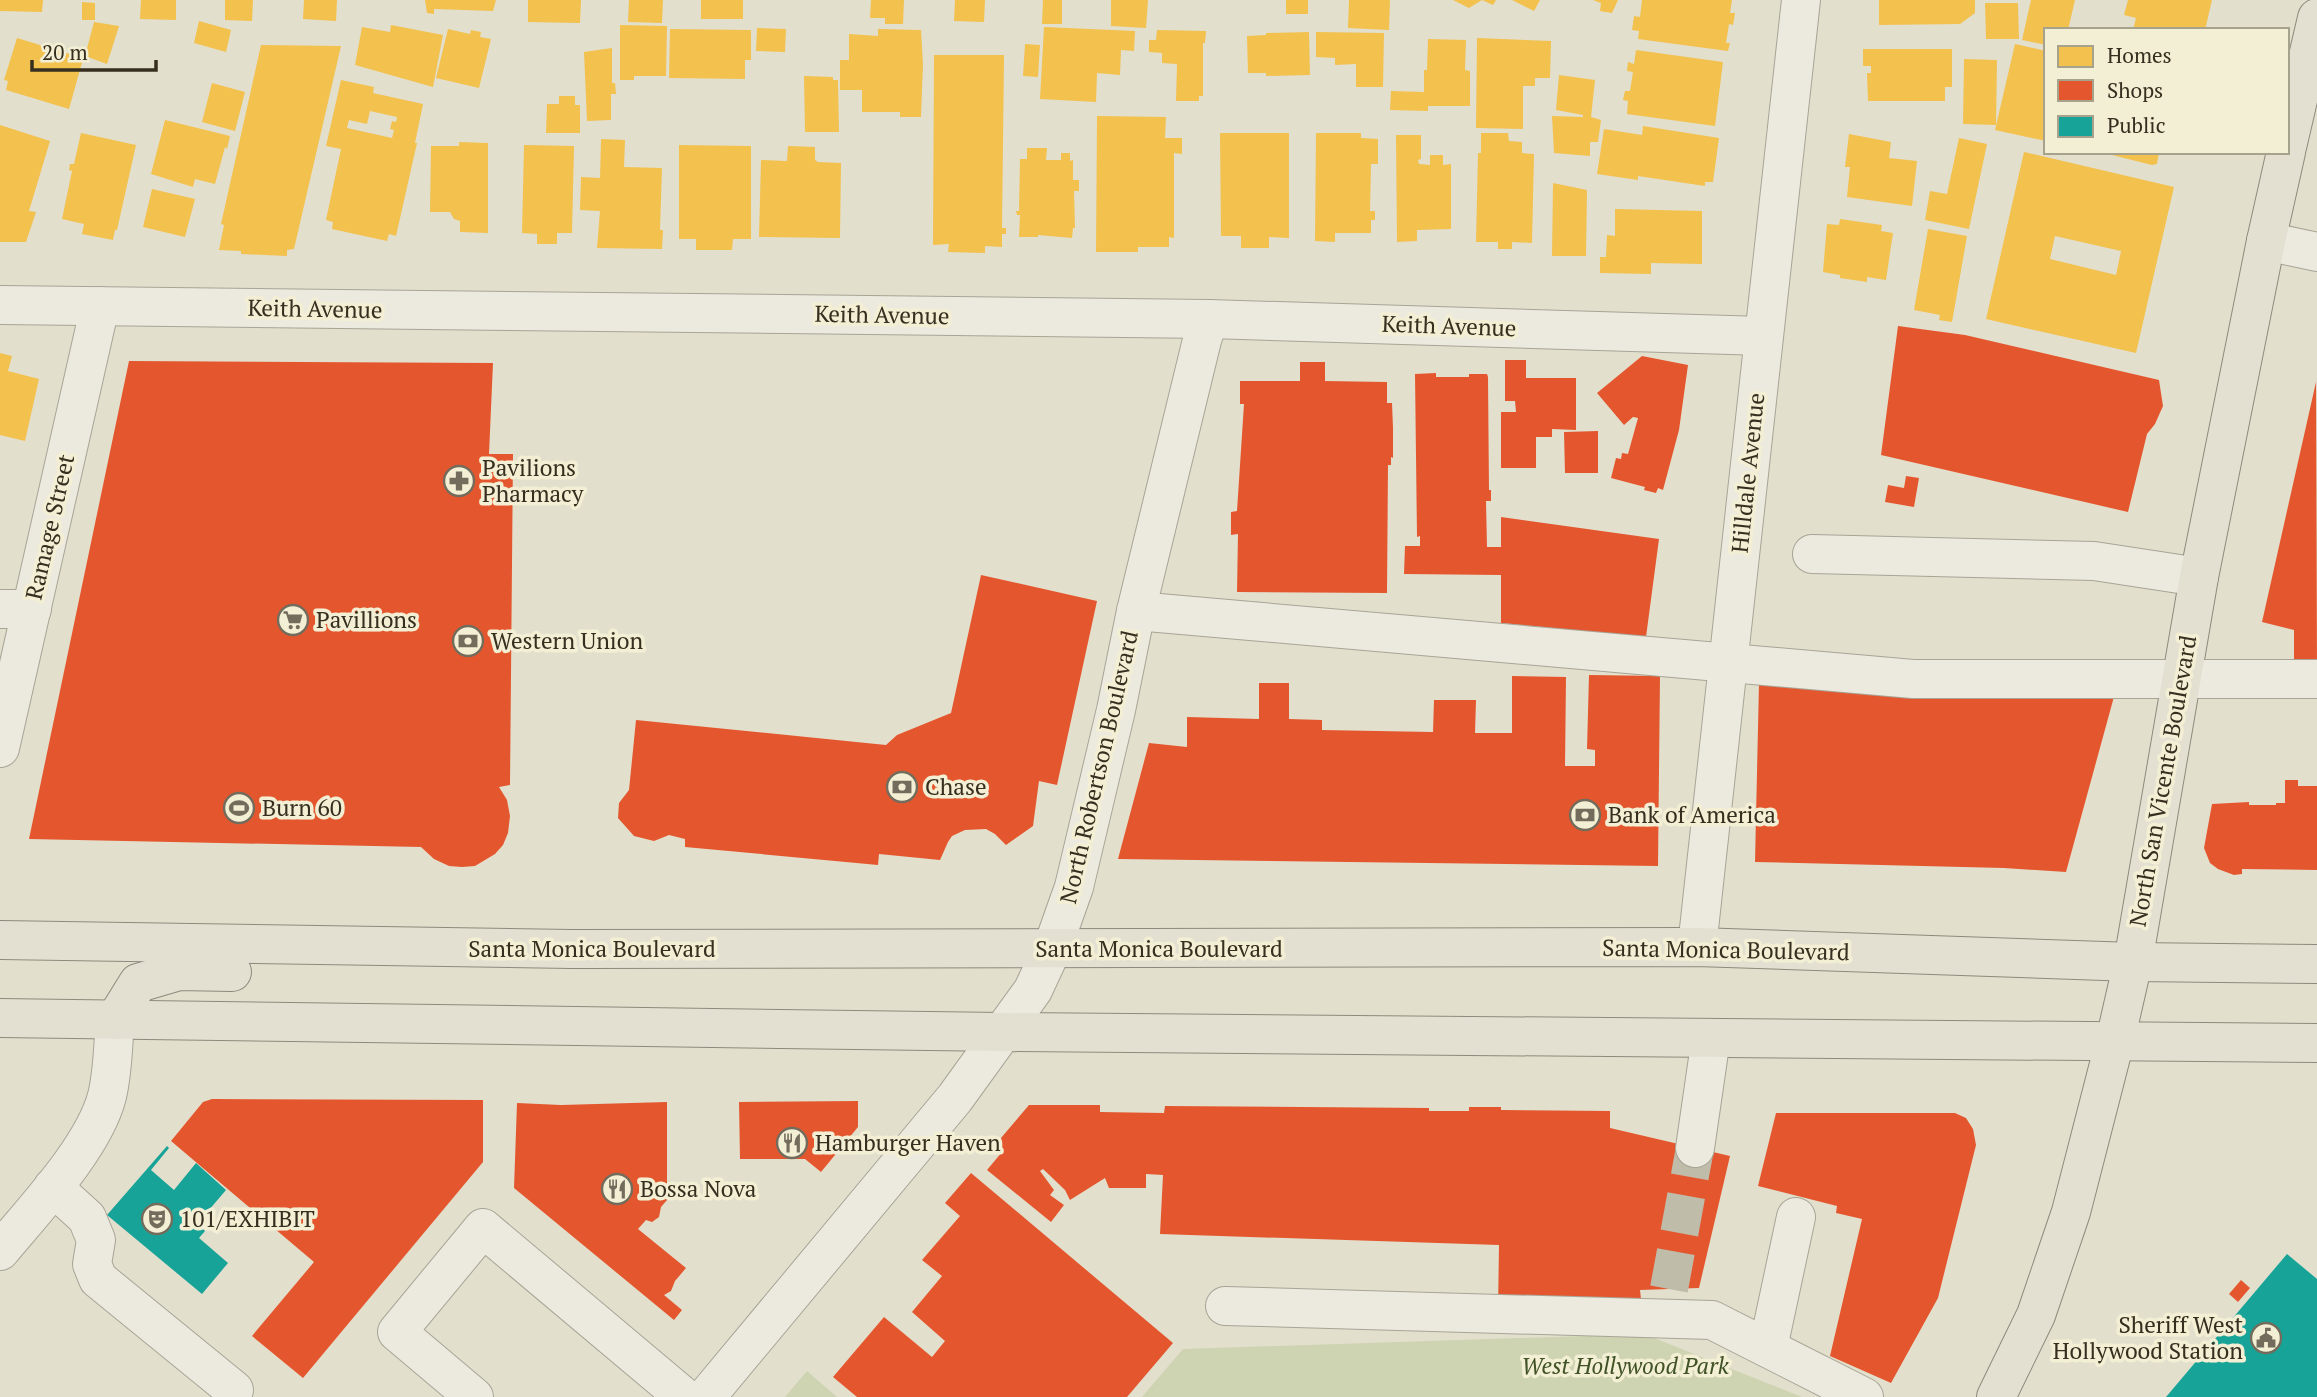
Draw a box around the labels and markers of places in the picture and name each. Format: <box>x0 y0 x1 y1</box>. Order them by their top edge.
place label: Pavilions Pharmacy <box>482 452 584 509</box>
pharmacy icon: Pavilions Pharmacy <box>442 464 476 498</box>
supermarket icon: Pavillions <box>276 603 310 637</box>
place label: Pavillions <box>316 604 417 635</box>
bank icon: Western Union <box>451 624 485 658</box>
place label: Western Union <box>491 625 643 656</box>
bank icon: Chase <box>885 770 919 804</box>
place label: Chase <box>925 771 986 802</box>
sports icon: Burn 60 <box>222 791 256 825</box>
place label: Burn 60 <box>262 792 342 823</box>
bank icon: Bank of America <box>1568 798 1602 832</box>
place label: Bank of America <box>1608 799 1776 830</box>
restaurant icon: Hamburger Haven <box>775 1126 809 1160</box>
place label: Hamburger Haven <box>815 1127 1001 1158</box>
restaurant icon: Bossa Nova <box>600 1172 634 1206</box>
place label: Bossa Nova <box>640 1173 757 1204</box>
theatre icon: 101/EXHIBIT <box>140 1202 174 1236</box>
place label: 101/EXHIBIT <box>180 1203 315 1234</box>
place label: Sheriff West Hollywood Station <box>2053 1309 2243 1366</box>
public building icon: Sheriff West Hollywood Station <box>2249 1321 2283 1355</box>

